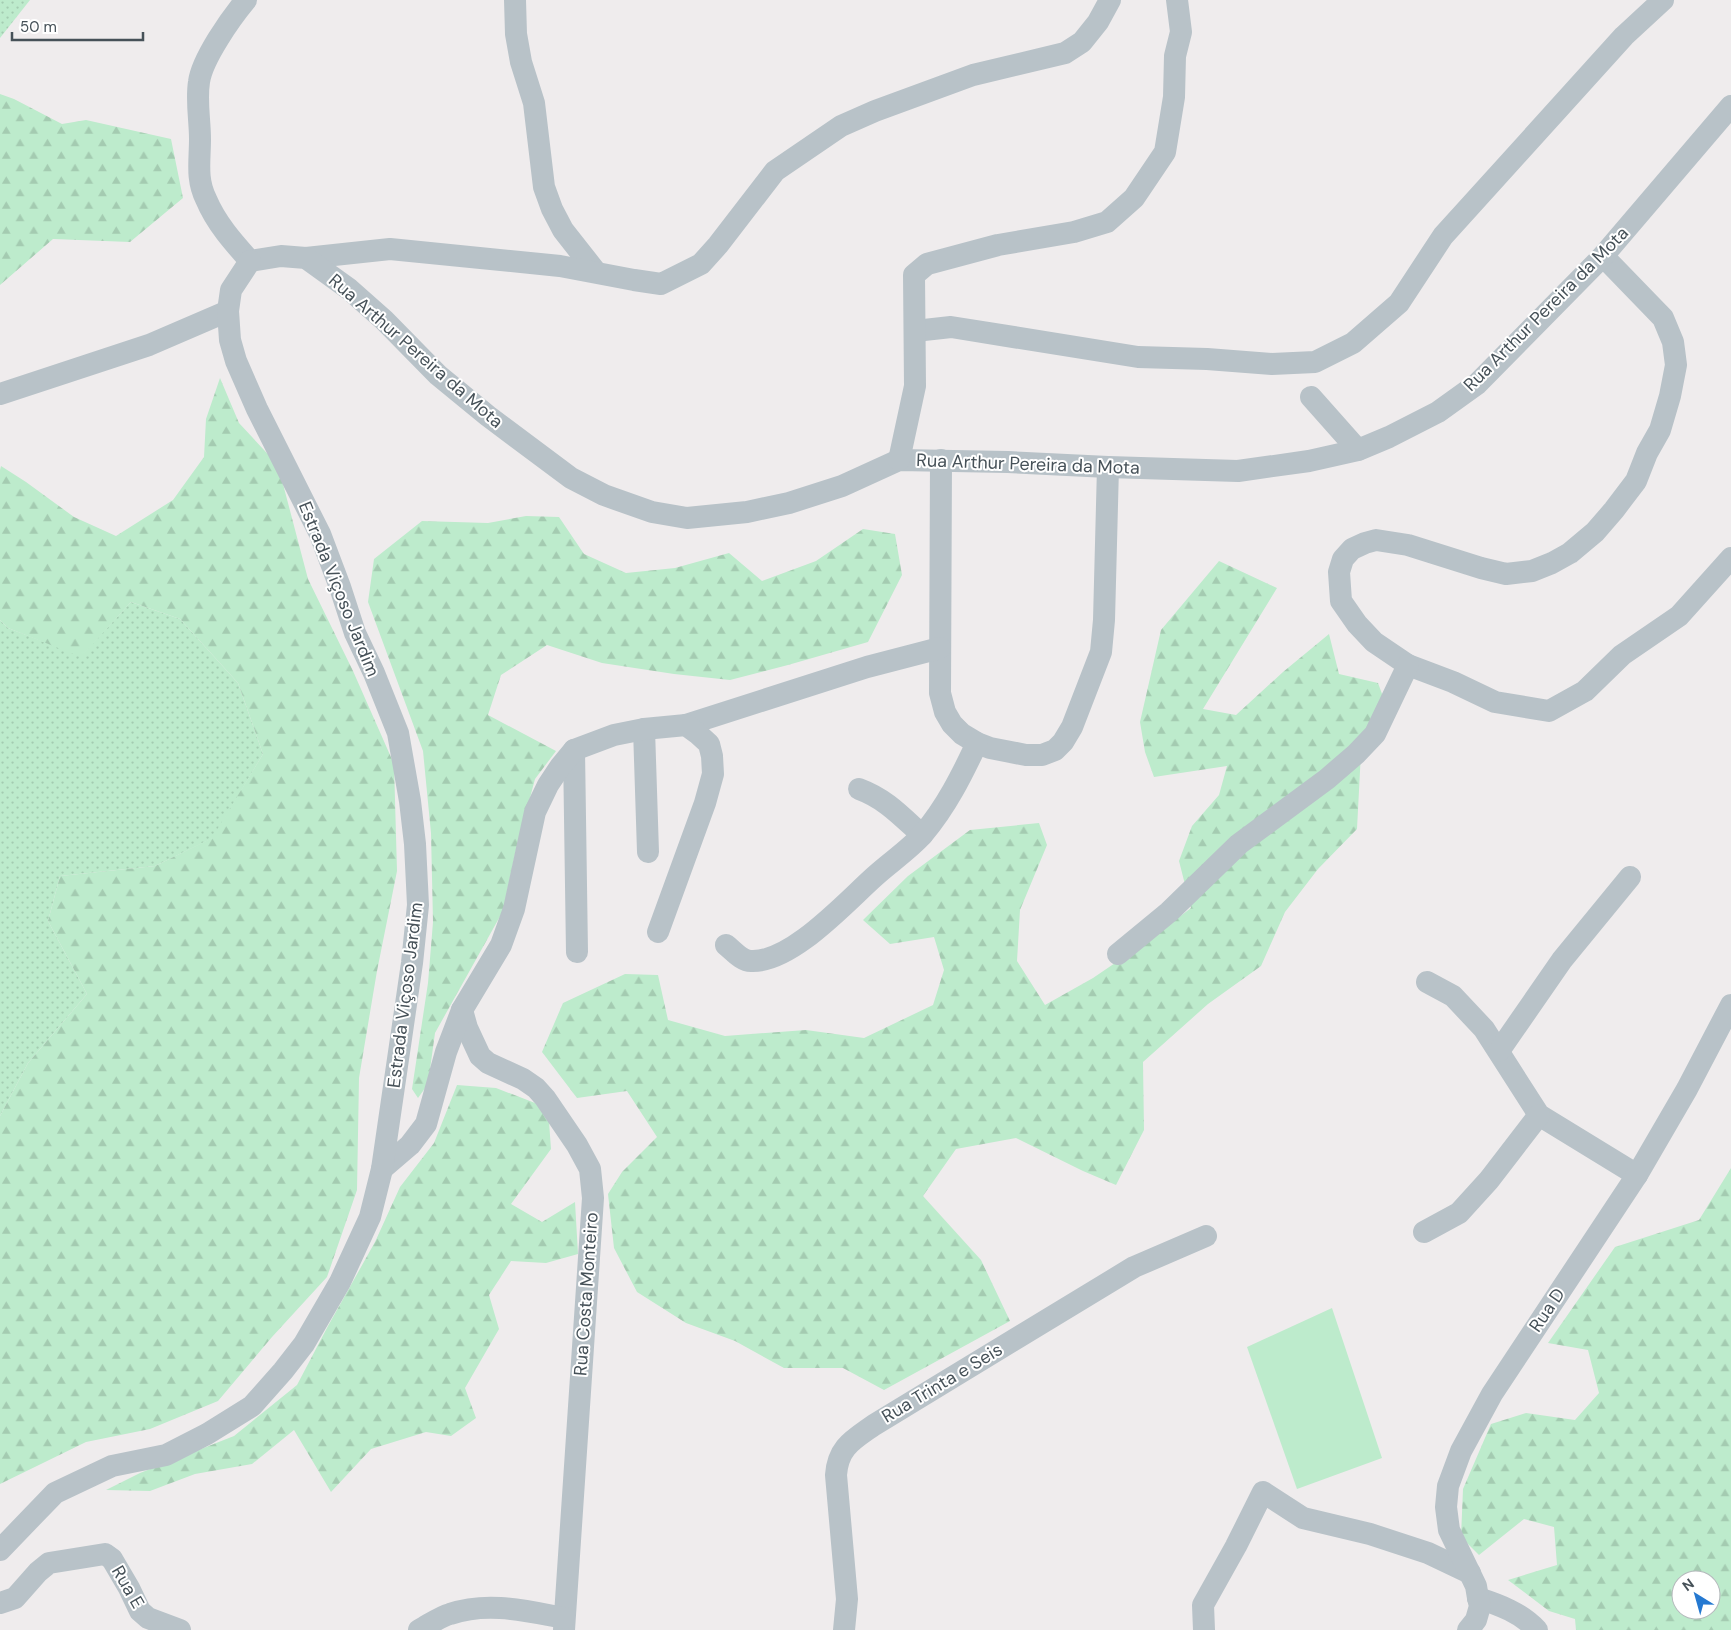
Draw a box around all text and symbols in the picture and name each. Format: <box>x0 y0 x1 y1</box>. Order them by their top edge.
scale bar <box>12 10 144 42</box>
text: 50 m <box>20 17 57 37</box>
street label: Rua Arthur Pereira da Mota <box>1458 221 1634 397</box>
street label: Rua Arthur Pereira da Mota <box>324 269 508 433</box>
street label: Rua Arthur Pereira da Mota <box>916 448 1140 480</box>
street label: Estrada Viçoso Jardim <box>293 498 385 680</box>
street label: Estrada Viçoso Jardim <box>382 901 428 1089</box>
street label: Rua Costa Monteiro <box>568 1211 604 1377</box>
street label: Rua D <box>1524 1283 1570 1337</box>
street label: Rua Trinta e Seis <box>877 1338 1007 1428</box>
street label: Rua E <box>106 1561 150 1613</box>
north arrow <box>1671 1570 1721 1620</box>
text: N <box>1679 1574 1698 1595</box>

